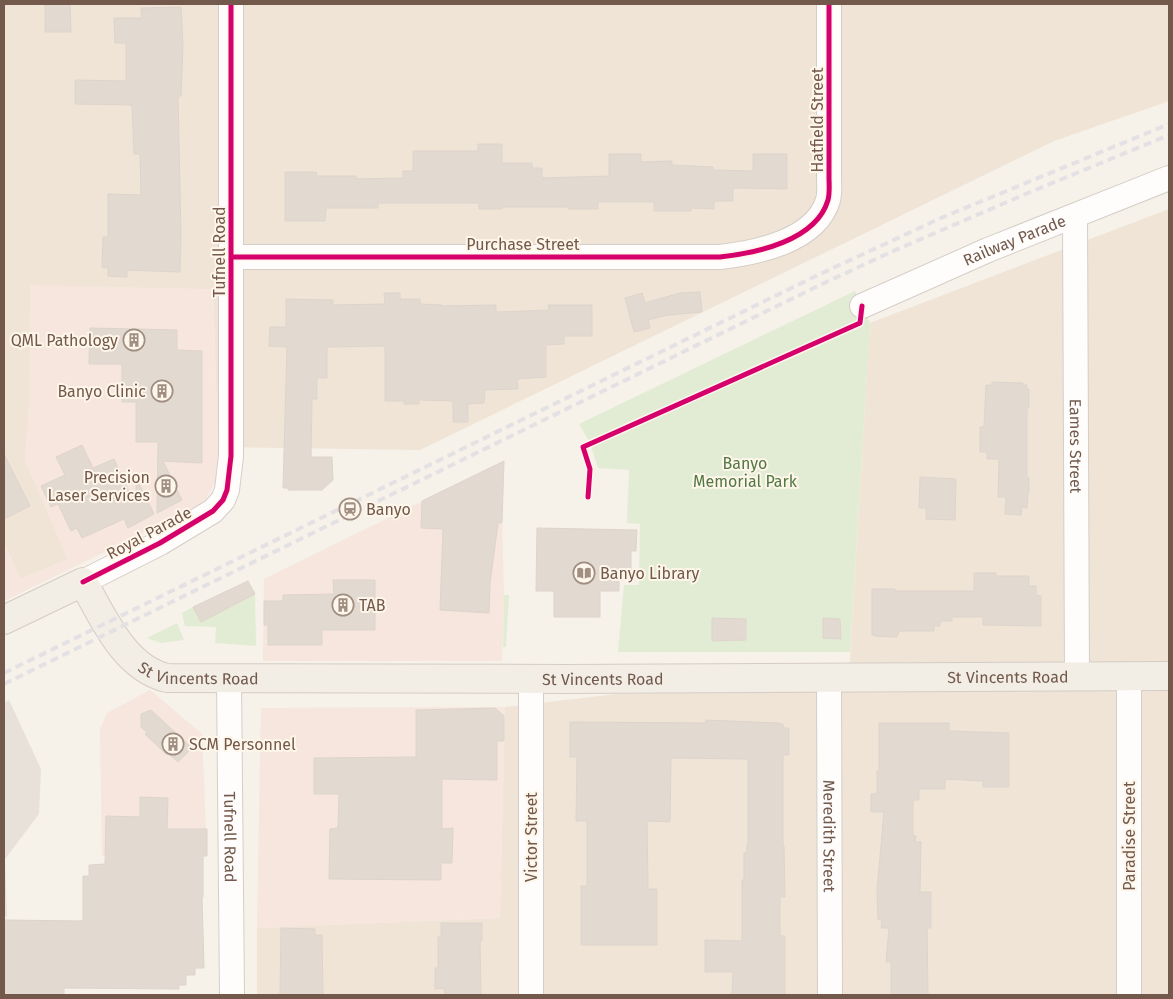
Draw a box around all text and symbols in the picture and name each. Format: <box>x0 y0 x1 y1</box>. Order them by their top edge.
street label: Hatfield Street <box>808 67 827 173</box>
street label: Tufnell Road <box>210 207 229 297</box>
street label: Railway Parade <box>960 211 1068 269</box>
street label: Purchase Street <box>466 235 580 254</box>
building icon: QML Pathology <box>122 328 146 352</box>
place label: QML Pathology <box>11 331 118 350</box>
building icon: Banyo Clinic <box>150 379 174 403</box>
place label: Banyo Clinic <box>57 382 146 401</box>
street label: Eames Street <box>1066 399 1086 494</box>
park label: Banyo Memorial Park <box>693 454 798 491</box>
place label: Precision Laser Services <box>48 468 150 505</box>
building icon: Precision Laser Services <box>154 474 178 498</box>
station icon: Banyo <box>338 497 362 521</box>
place label: Banyo <box>366 500 411 519</box>
street label: Royal Parade <box>103 503 195 563</box>
library icon: Banyo Library <box>572 561 596 585</box>
place label: Banyo Library <box>600 564 700 583</box>
building icon: TAB <box>331 593 355 617</box>
place label: TAB <box>359 596 386 615</box>
street label: St Vincents Road <box>135 657 259 688</box>
street label: St Vincents Road <box>947 667 1069 687</box>
street label: St Vincents Road <box>542 669 664 689</box>
building icon: SCM Personnel <box>161 732 185 756</box>
place label: SCM Personnel <box>189 735 296 754</box>
street label: Meredith Street <box>820 780 839 893</box>
street label: Paradise Street <box>1120 781 1139 891</box>
street label: Tufnell Road <box>221 791 240 883</box>
street label: Victor Street <box>522 792 541 882</box>

